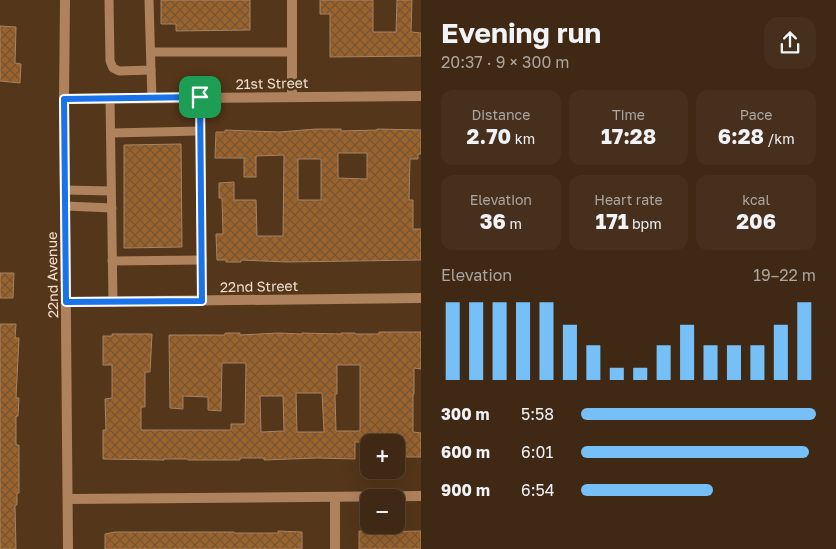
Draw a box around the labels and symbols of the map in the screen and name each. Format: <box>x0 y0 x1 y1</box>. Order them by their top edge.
street label: 21st Street <box>235 74 309 92</box>
pin <box>179 76 221 118</box>
street label: 22nd Avenue <box>43 232 61 318</box>
street label: 22nd Street <box>220 277 298 295</box>

